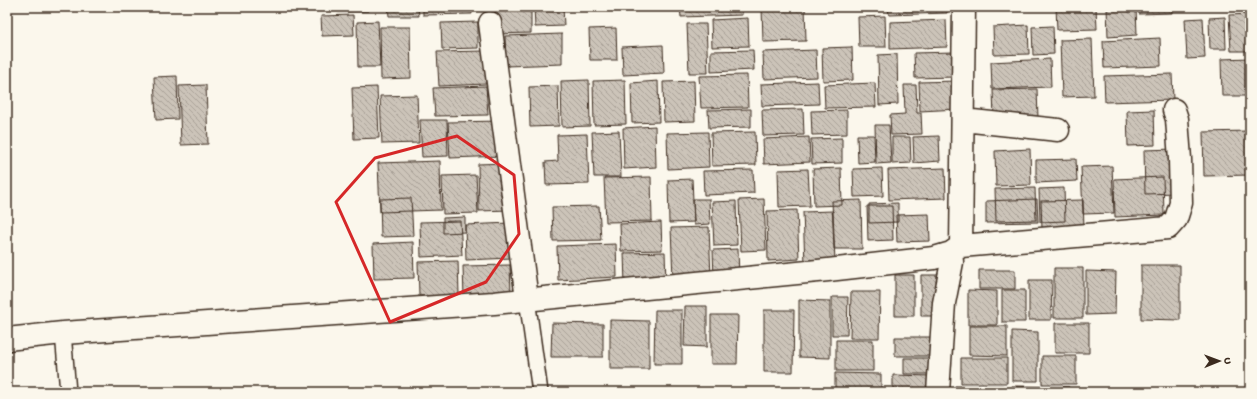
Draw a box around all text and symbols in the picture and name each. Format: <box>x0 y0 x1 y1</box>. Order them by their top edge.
north arrow <box>1199 341 1239 381</box>
text: U <box>1221 358 1233 365</box>

